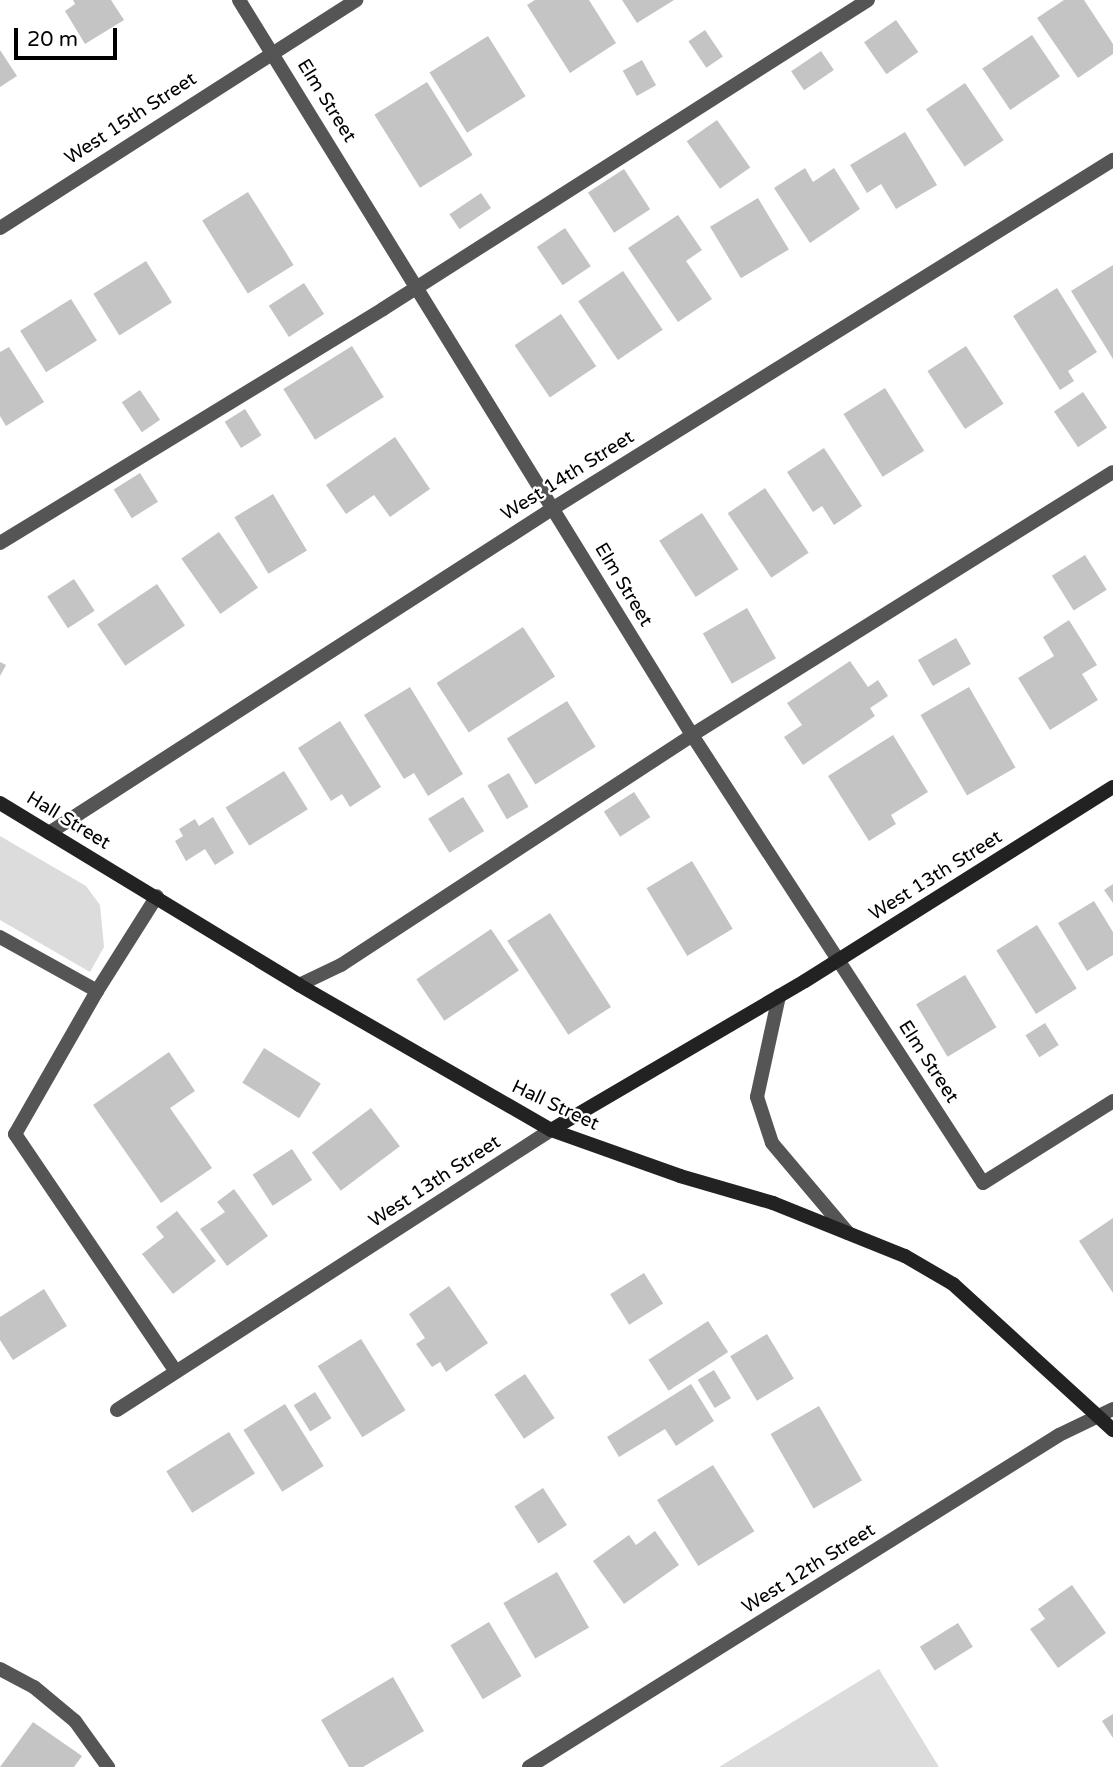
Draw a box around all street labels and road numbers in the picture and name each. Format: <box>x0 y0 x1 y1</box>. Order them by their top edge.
street label: Elm Street <box>292 55 360 147</box>
street label: West 15th Street <box>61 68 201 170</box>
street label: West 14th Street <box>497 426 639 526</box>
street label: Elm Street <box>589 539 657 631</box>
street label: Hall Street <box>22 787 114 855</box>
street label: West 13th Street <box>865 826 1007 926</box>
street label: Elm Street <box>893 1017 963 1107</box>
street label: Hall Street <box>508 1076 602 1136</box>
street label: West 13th Street <box>365 1131 505 1233</box>
street label: West 12th Street <box>738 1519 880 1619</box>

